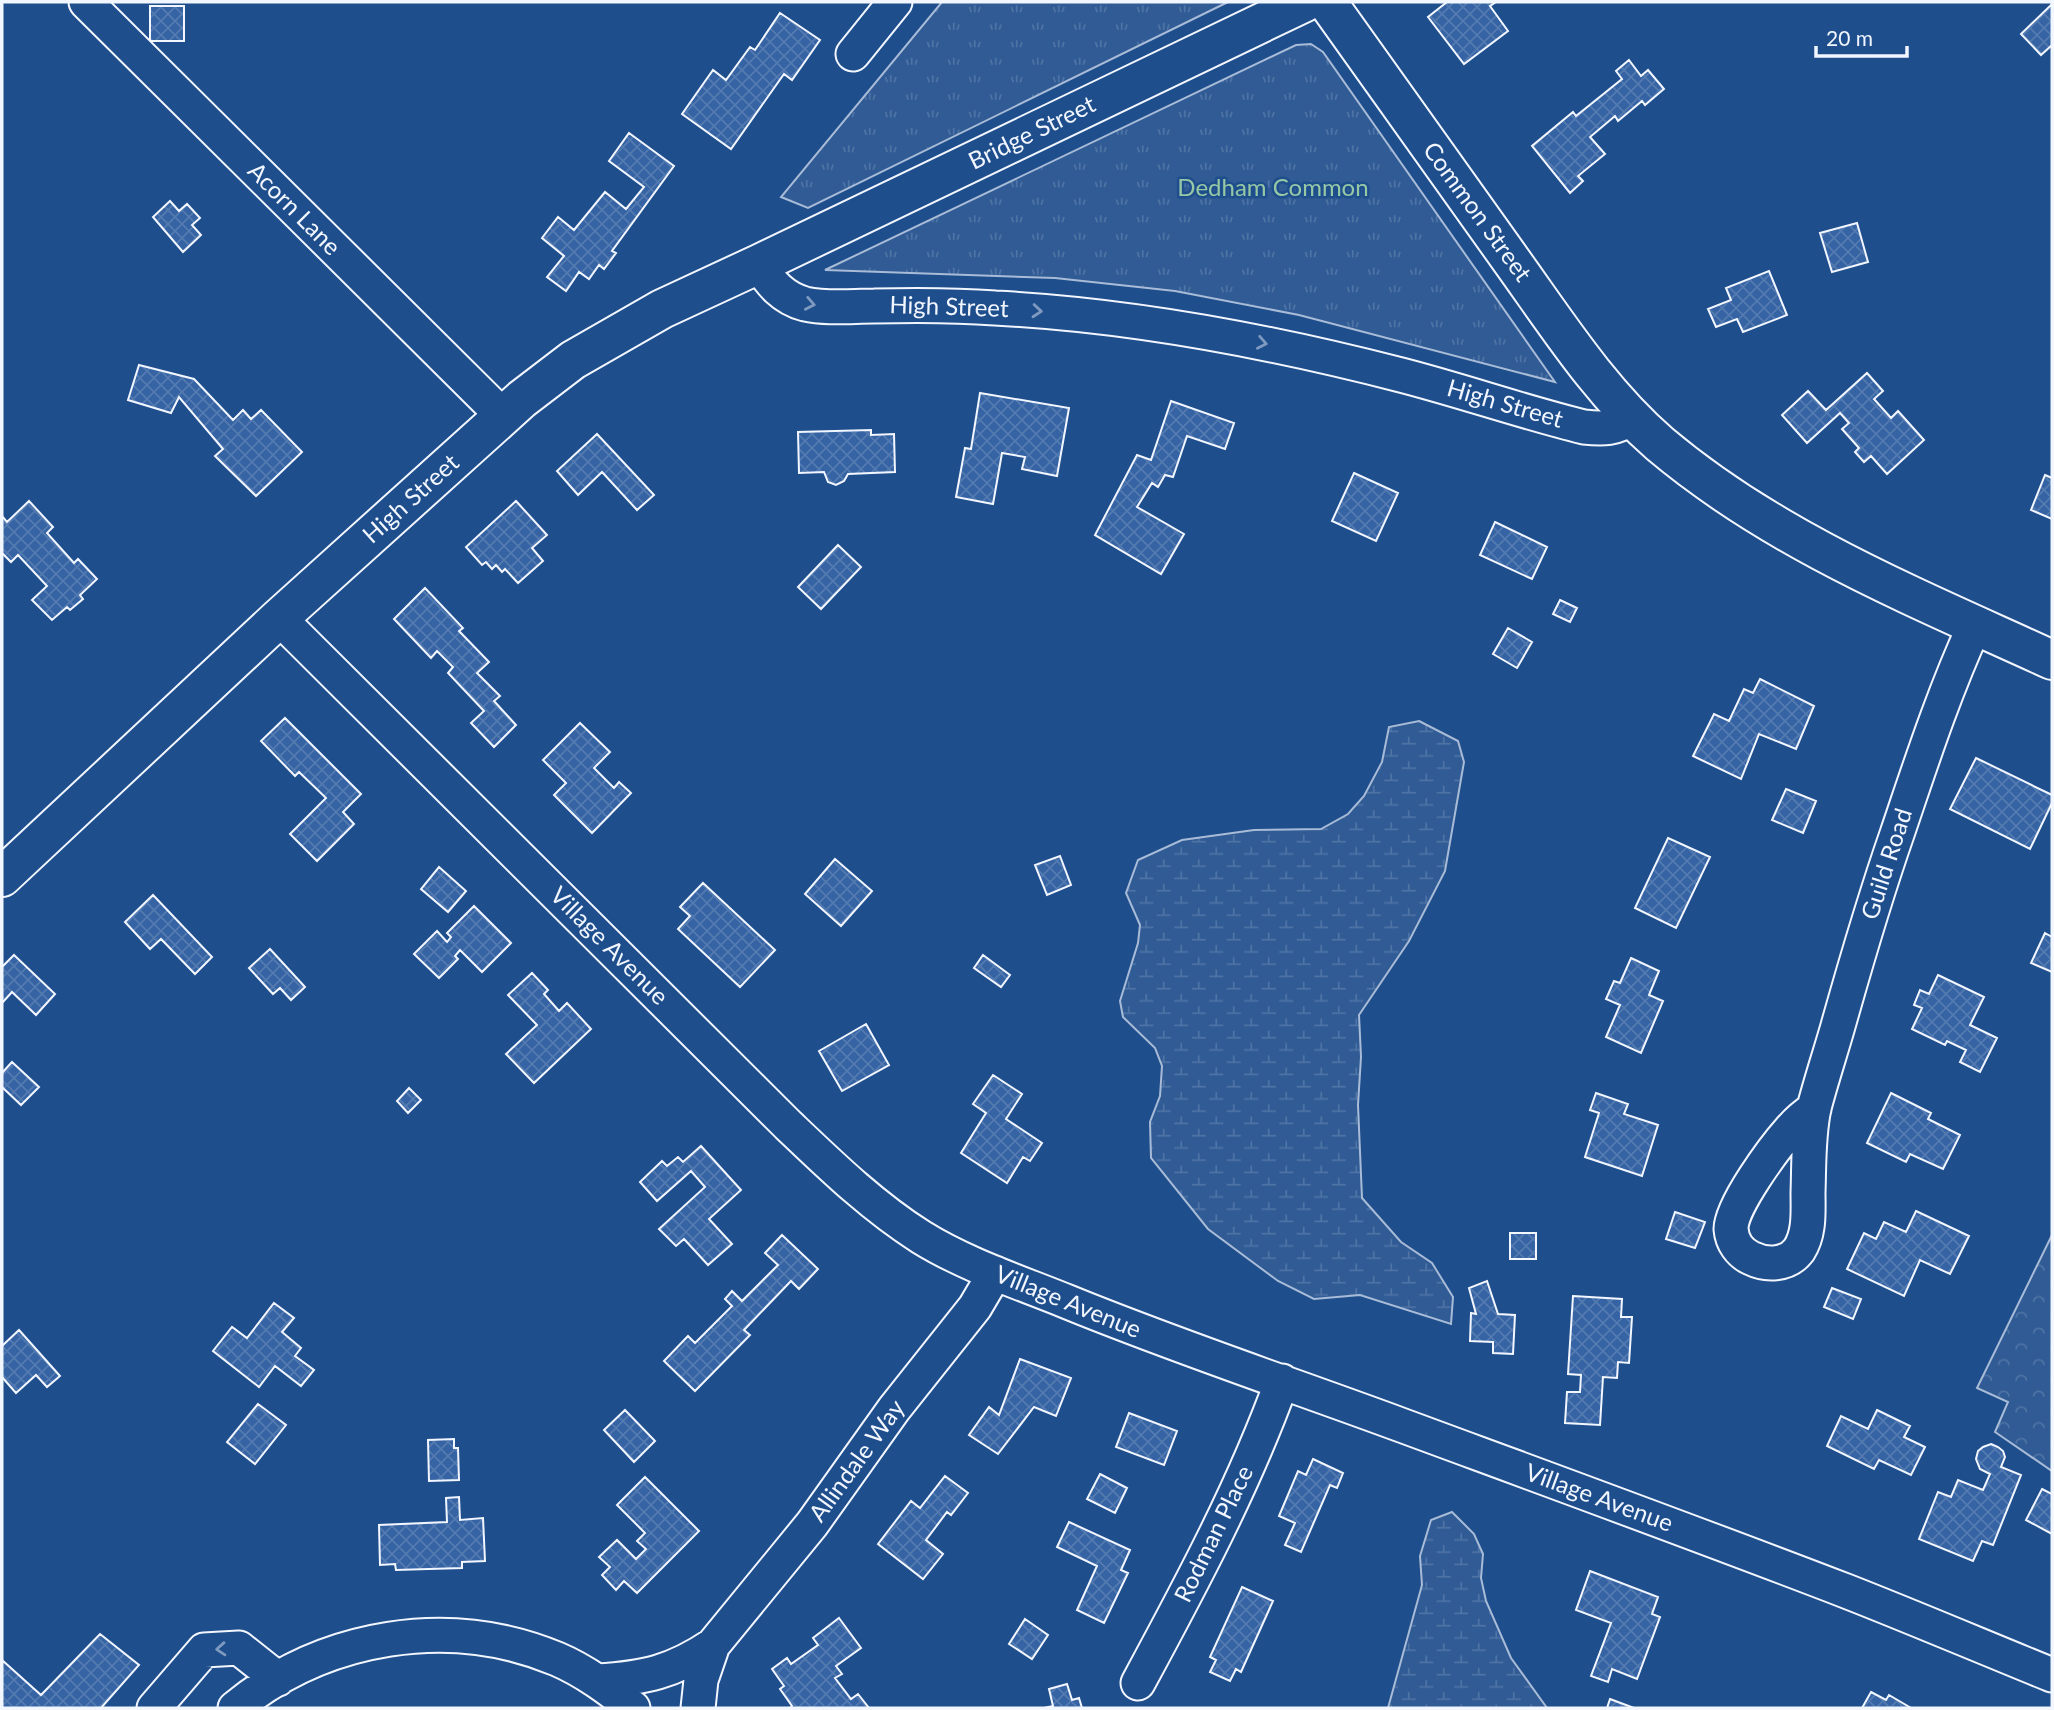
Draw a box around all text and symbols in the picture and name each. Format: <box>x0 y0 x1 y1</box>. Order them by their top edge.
scale bar <box>1816 14 1907 58</box>
text: 20 m <box>1826 25 1873 50</box>
street label: Bridge Street <box>963 88 1100 175</box>
street label: Common Street <box>1418 136 1539 287</box>
street label: Acorn Lane <box>243 155 348 260</box>
park label: Dedham Common <box>1177 172 1369 201</box>
street label: High Street <box>889 289 1009 322</box>
one-way arrow <box>804 295 816 310</box>
one-way arrow <box>1032 303 1043 318</box>
one-way arrow <box>1256 335 1268 350</box>
street label: High Street <box>1444 372 1567 433</box>
street label: High Street <box>356 447 464 549</box>
street label: Guild Road <box>1854 804 1917 923</box>
street label: Village Avenue <box>545 880 675 1010</box>
street label: Village Avenue <box>991 1258 1146 1343</box>
street label: Allindale Way <box>802 1393 910 1527</box>
street label: Village Avenue <box>1522 1456 1677 1537</box>
street label: Rodman Place <box>1167 1460 1258 1606</box>
one-way arrow <box>215 1641 226 1656</box>

